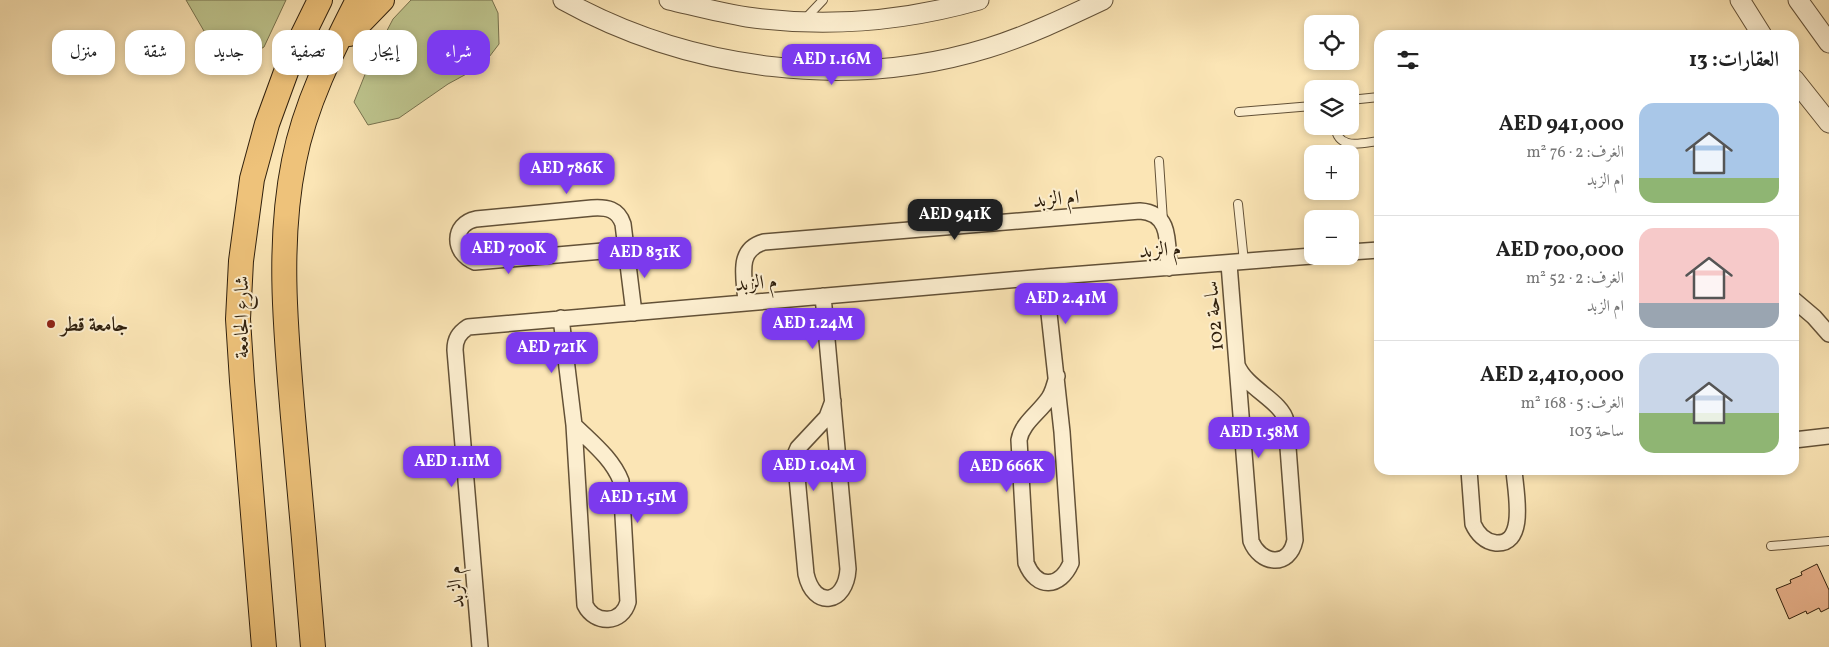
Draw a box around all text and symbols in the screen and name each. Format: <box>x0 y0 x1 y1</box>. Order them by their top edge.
map controls <box>1304 15 1359 265</box>
button: locate <box>1304 15 1359 70</box>
chip: منزل <box>52 30 115 75</box>
chip: شقة <box>125 30 185 75</box>
chip: جديد <box>195 30 262 75</box>
chip: تصفية <box>272 30 343 75</box>
chip: إيجار <box>353 30 417 75</box>
chip: شراء <box>427 30 490 75</box>
pin: AED 1.16M <box>775 44 889 86</box>
icon: filters <box>1394 46 1422 74</box>
text: العقارات: 13 <box>1689 46 1779 75</box>
text: AED 1.16M <box>793 49 871 71</box>
button: layers <box>1304 80 1359 135</box>
text: AED 941,000 <box>1499 110 1624 139</box>
icon: home <box>1679 123 1739 183</box>
text: الغرف: 2 · 76 m² <box>1526 142 1624 164</box>
button: + <box>1304 145 1359 200</box>
pin: AED 786K <box>515 152 619 195</box>
text: AED 786K <box>531 158 603 180</box>
text: ام الزبد <box>1587 170 1624 192</box>
street label: ام الزبد <box>1032 184 1081 218</box>
pin: AED 941K <box>903 198 1007 241</box>
text: AED 941K <box>919 204 991 226</box>
button: − <box>1304 210 1359 265</box>
pin: AED 700K <box>457 232 561 275</box>
pin: AED 831K <box>593 236 697 279</box>
street label: م الزبد <box>1138 236 1182 268</box>
text: AED 700,000 <box>1496 236 1624 265</box>
text: AED 700K <box>472 238 546 260</box>
text: AED 831K <box>609 242 681 264</box>
icon: home <box>1679 248 1739 308</box>
street label: م الزبد <box>734 268 779 302</box>
text: الغرف: 2 · 52 m² <box>1526 268 1624 290</box>
street label: شارع الجامعة <box>229 276 259 358</box>
street label: ساحة 102 <box>1198 280 1232 352</box>
pin: AED 2.41M <box>1009 282 1123 325</box>
text: AED 2.41M <box>1026 288 1106 310</box>
text: ام الزبد <box>1587 296 1624 318</box>
pin: AED 1.24M <box>756 308 870 350</box>
place label: جامعة قطر <box>59 312 128 340</box>
text: AED 1.24M <box>773 313 853 335</box>
marker: جامعة قطر <box>45 318 57 330</box>
pin: AED 721K <box>500 332 604 374</box>
text: AED 721K <box>517 337 587 359</box>
text: AED 2,410,000 <box>1480 361 1624 390</box>
icon: home <box>1679 373 1739 433</box>
text: الغرف: 5 · 168 m² <box>1521 393 1624 415</box>
pin: AED 1.58M <box>1202 416 1316 459</box>
text: ساحة 103 <box>1569 421 1624 443</box>
text: AED 1.58M <box>1219 422 1299 444</box>
pin: AED 1.11M <box>395 446 509 488</box>
pin: AED 1.04M <box>757 450 871 492</box>
pin: AED 666K <box>955 450 1059 493</box>
text: AED 1.11M <box>414 451 490 473</box>
text: AED 1.04M <box>773 455 855 477</box>
text: AED 666K <box>970 456 1044 478</box>
pin: AED 1.51M <box>581 482 695 524</box>
text: AED 1.51M <box>600 487 676 509</box>
street label: م الزبد <box>441 564 475 609</box>

